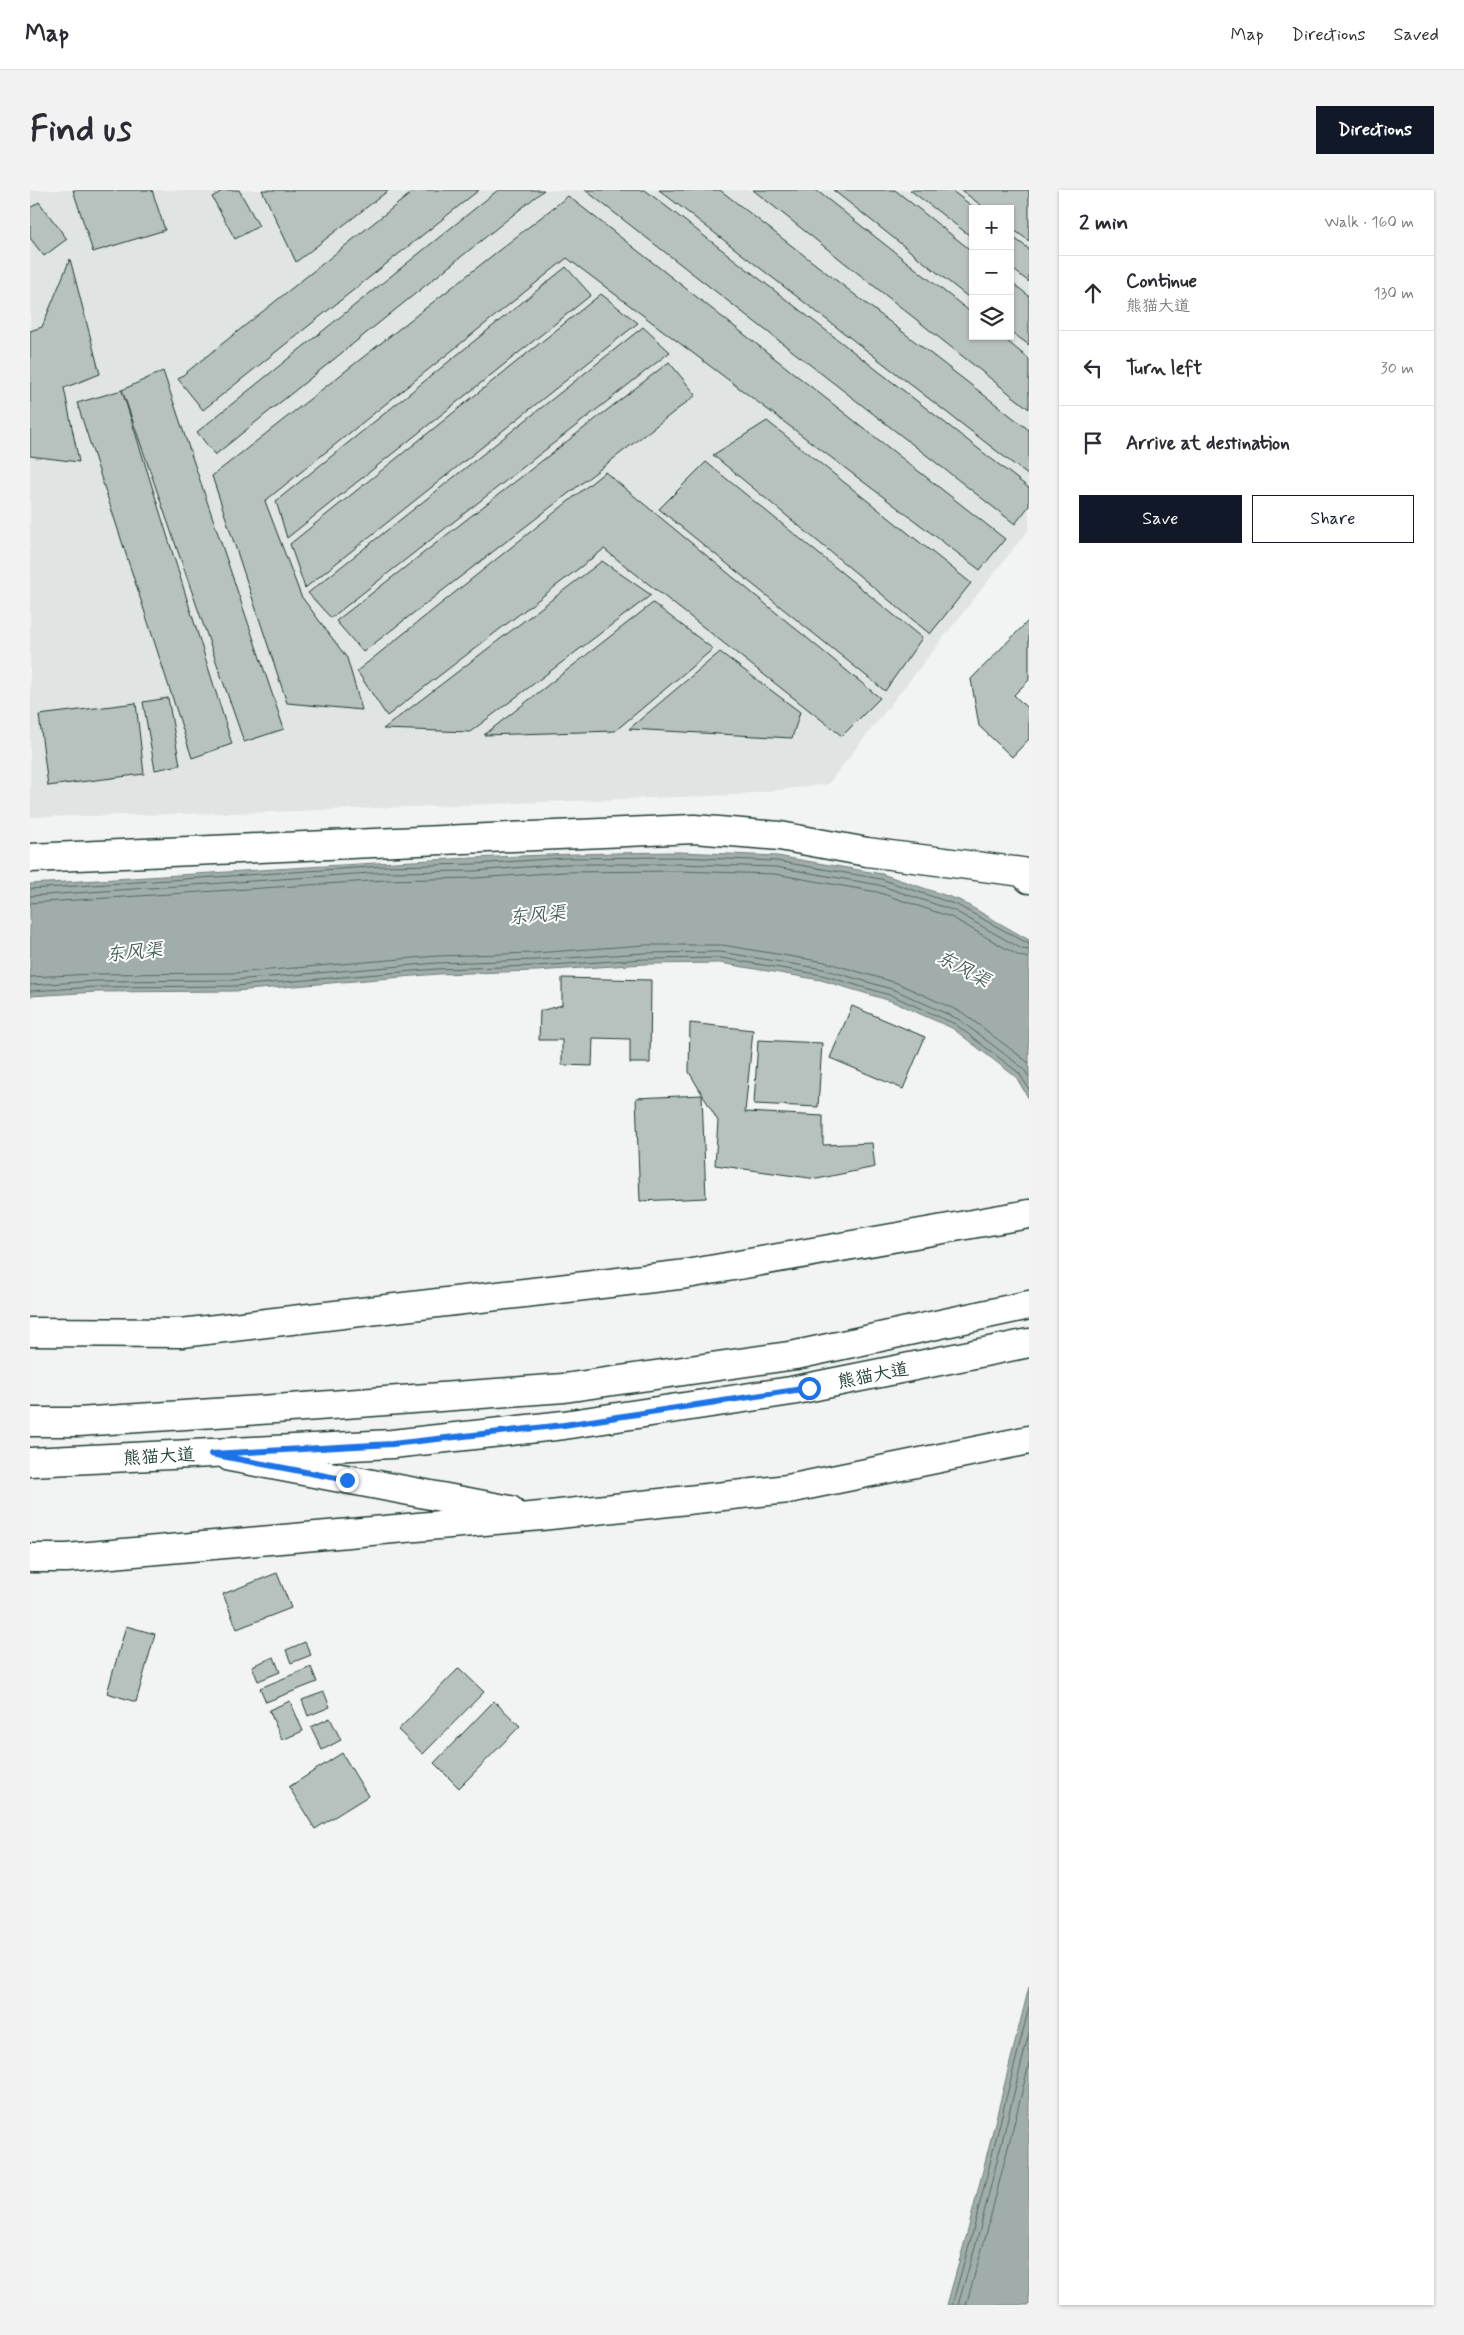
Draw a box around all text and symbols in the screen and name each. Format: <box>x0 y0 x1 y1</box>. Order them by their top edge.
text: Map <box>25 19 69 50</box>
text: Map <box>1231 23 1264 47</box>
text: Directions <box>1292 23 1366 47</box>
text: Saved <box>1394 23 1439 47</box>
button: Directions <box>1316 106 1434 154</box>
text: Find us <box>30 107 132 153</box>
map controls <box>969 205 1014 340</box>
button: + <box>969 205 1014 250</box>
text: 2 min <box>1079 209 1128 237</box>
text: Walk · 160 m <box>1324 212 1414 233</box>
button: − <box>969 250 1014 295</box>
text: Continue <box>1126 269 1197 294</box>
icon: ahead <box>1079 279 1107 307</box>
text: 130 m <box>1373 283 1414 304</box>
button: layers <box>969 295 1014 340</box>
text: 熊猫大道 <box>1126 296 1190 317</box>
icon: left <box>1079 354 1107 382</box>
text: Turn left <box>1126 356 1202 381</box>
text: 30 m <box>1381 358 1414 379</box>
icon: arrive <box>1079 429 1107 457</box>
text: Arrive at destination <box>1126 431 1290 456</box>
button: Save <box>1079 495 1242 543</box>
button: Share <box>1252 495 1414 543</box>
water label: 东风渠 <box>508 900 569 930</box>
water label: 东风渠 <box>105 937 166 967</box>
water label: 东风渠 <box>932 945 996 995</box>
street label: 熊猫大道 <box>836 1357 911 1395</box>
route start <box>798 1377 821 1400</box>
street label: 熊猫大道 <box>122 1443 196 1471</box>
route end <box>336 1469 359 1492</box>

